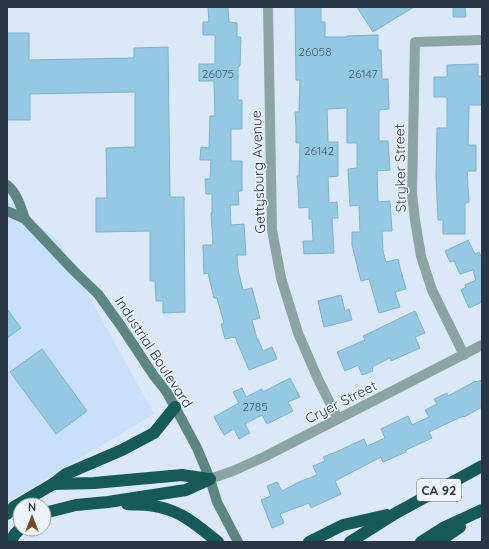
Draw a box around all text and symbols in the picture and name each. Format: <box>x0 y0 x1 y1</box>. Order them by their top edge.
house number: 26058 <box>298 44 332 59</box>
house number: 26075 <box>202 66 234 81</box>
house number: 26147 <box>348 66 378 81</box>
street label: Gettysburg Avenue <box>247 110 269 234</box>
street label: Stryker Street <box>390 123 410 212</box>
house number: 26142 <box>304 143 334 158</box>
street label: Industrial Boulevard <box>111 293 197 411</box>
street label: Cryer Street <box>302 376 380 428</box>
house number: 2785 <box>242 399 268 414</box>
road number: CA 92 <box>417 479 461 501</box>
north arrow <box>12 497 52 537</box>
text: N <box>28 500 36 514</box>

